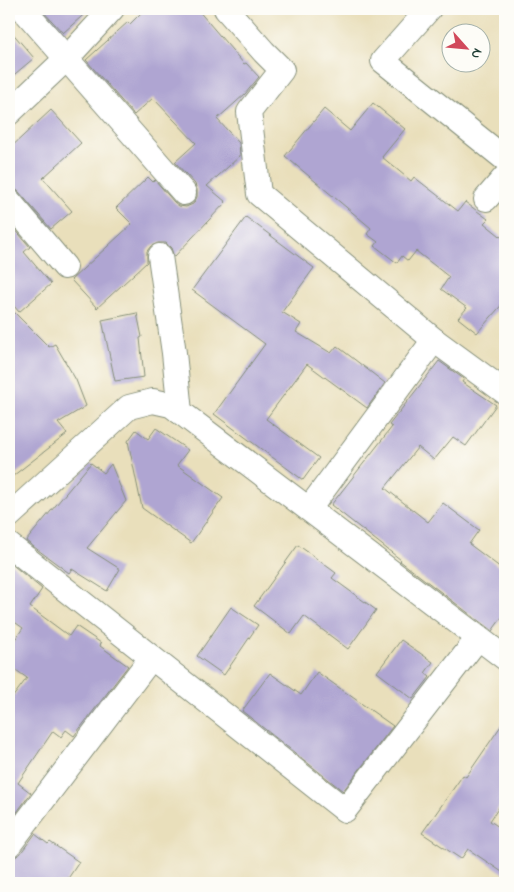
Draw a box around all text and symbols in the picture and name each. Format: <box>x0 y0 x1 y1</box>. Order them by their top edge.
north arrow <box>442 22 492 72</box>
text: N <box>465 44 488 62</box>

